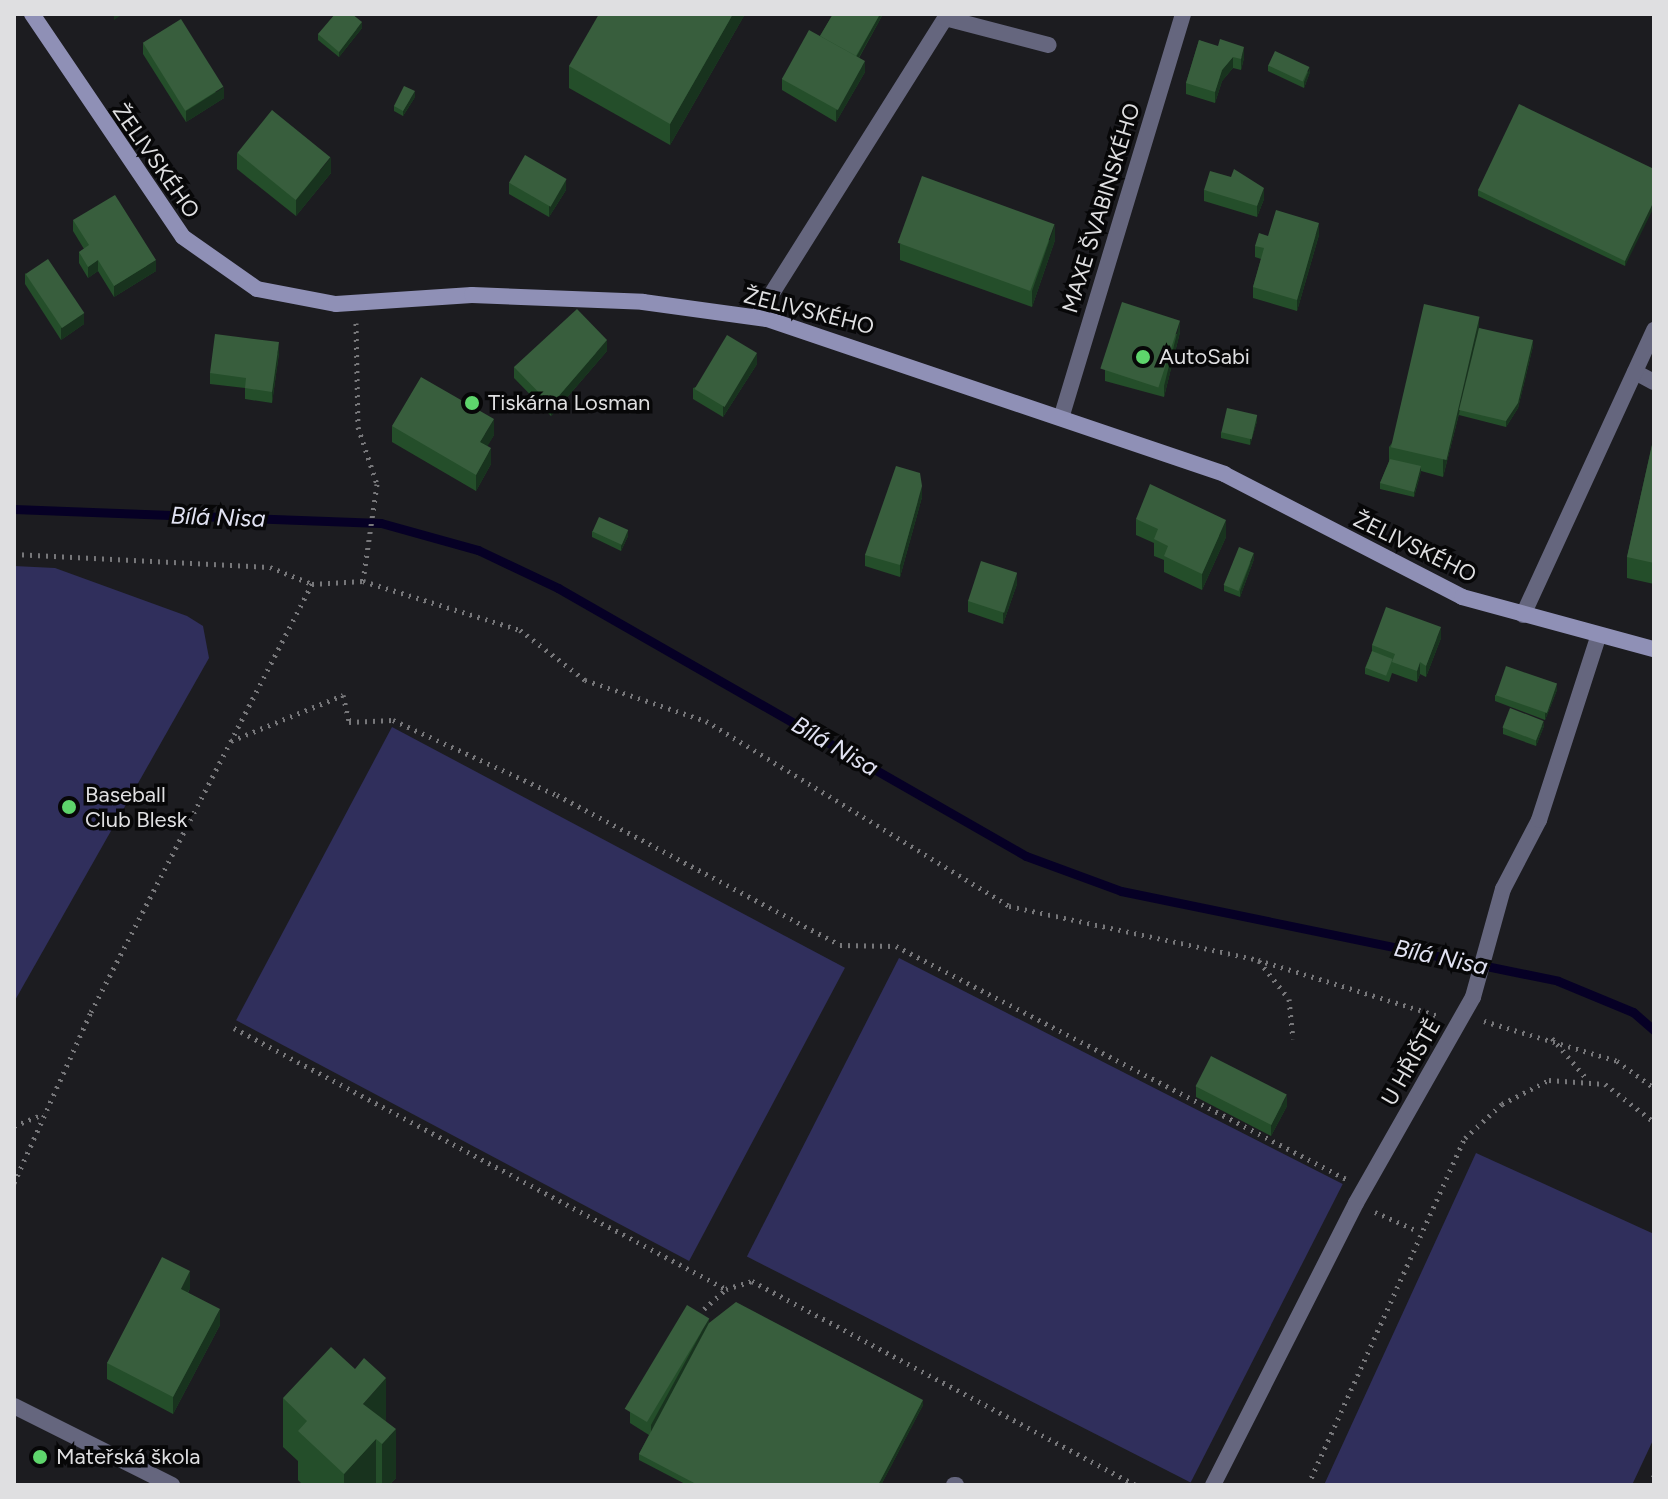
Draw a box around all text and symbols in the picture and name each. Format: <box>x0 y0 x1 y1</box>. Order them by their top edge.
street label: ŽELIVSKÉHO <box>107 99 205 223</box>
street label: MAXE ŠVABINSKÉHO <box>1056 100 1146 316</box>
street label: ŽELIVSKÉHO <box>741 282 877 340</box>
place label: AutoSabi <box>1159 344 1250 370</box>
marker: AutoSabi <box>1134 348 1152 366</box>
place label: Tiskárna Losman <box>488 390 650 416</box>
marker: Tiskárna Losman <box>463 394 481 412</box>
water label: Bílá Nisa <box>170 501 266 533</box>
street label: ŽELIVSKÉHO <box>1349 506 1481 588</box>
water label: Bílá Nisa <box>787 710 883 782</box>
place label: Baseball Club Blesk <box>85 781 188 832</box>
marker: Baseball Club Blesk <box>60 798 78 816</box>
water label: Bílá Nisa <box>1391 933 1491 981</box>
street label: U HŘIŠTĚ <box>1376 1014 1446 1110</box>
place label: Mateřská škola <box>56 1444 200 1470</box>
marker: Mateřská škola <box>31 1448 49 1466</box>

